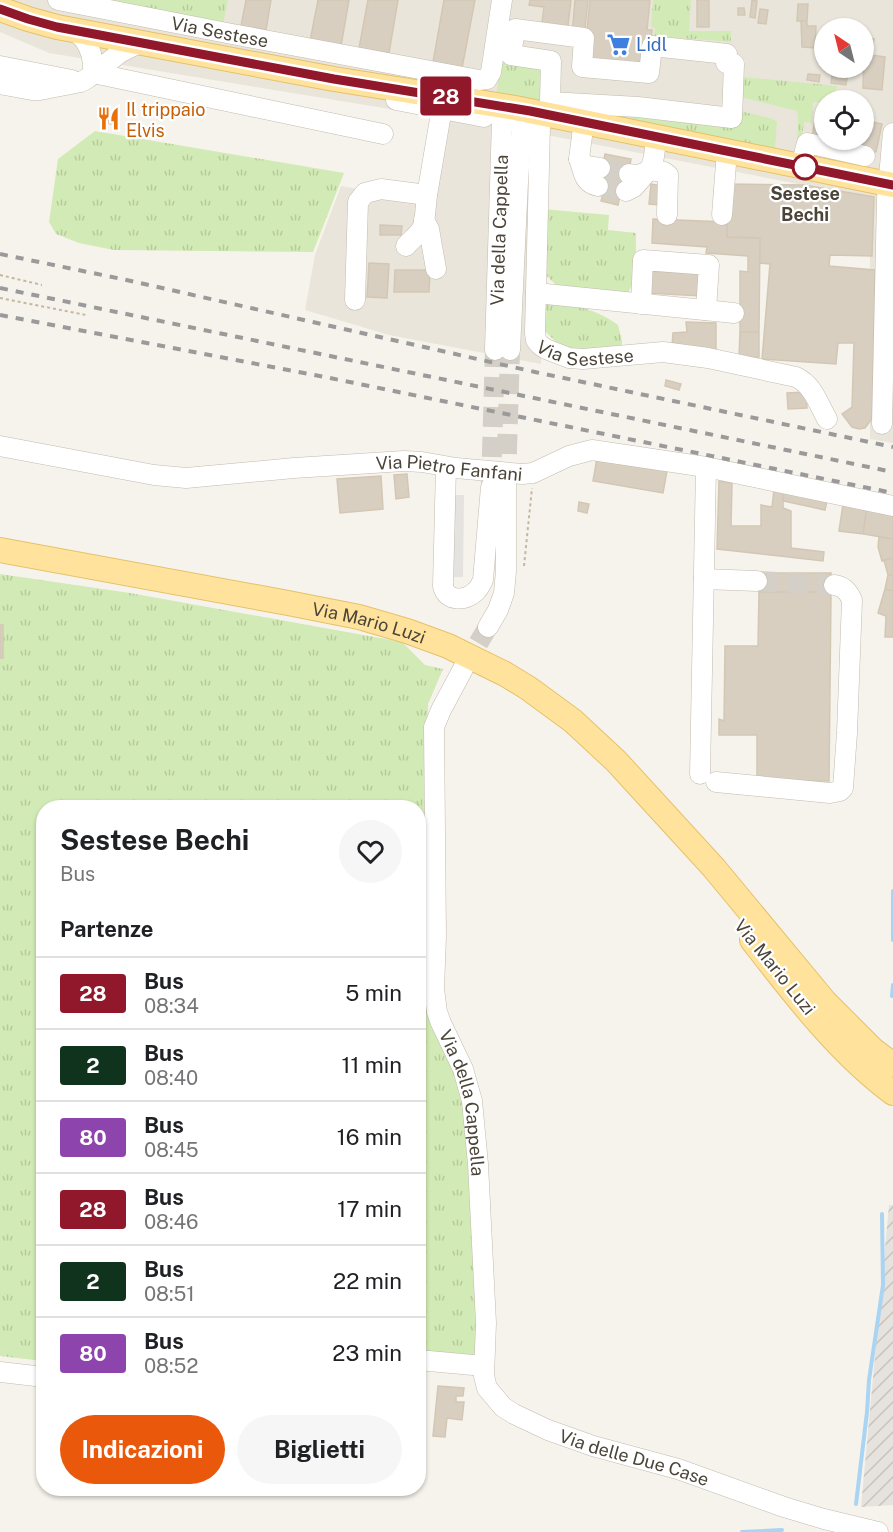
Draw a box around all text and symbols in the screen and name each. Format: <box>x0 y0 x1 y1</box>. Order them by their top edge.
street label: Via Sestese <box>170 12 270 51</box>
north arrow <box>814 18 874 78</box>
map controls <box>814 18 874 150</box>
supermarket icon: Lidl <box>605 31 631 57</box>
place label: Lidl <box>636 34 667 55</box>
line badge: 28 <box>419 76 473 116</box>
text: 28 <box>432 84 460 109</box>
button: locate <box>814 90 874 150</box>
place label: Il trippaio Elvis <box>126 99 205 141</box>
restaurant icon: Il trippaio Elvis <box>95 106 121 132</box>
street label: Via della Cappella <box>486 154 511 306</box>
marker: Sestese Bechi <box>792 154 818 180</box>
place label: Sestese Bechi <box>770 183 840 225</box>
street label: Via Sestese <box>533 335 634 370</box>
street label: Via Pietro Fanfani <box>375 450 523 484</box>
street label: Via Mario Luzi <box>310 597 429 647</box>
button: heart <box>339 820 402 883</box>
text: Sestese Bechi <box>60 823 249 856</box>
text: Bus <box>60 862 95 886</box>
street label: Via Mario Luzi <box>730 915 820 1019</box>
text: Partenze <box>60 916 153 942</box>
text: Bus <box>144 968 184 994</box>
text: 5 min <box>345 980 402 1006</box>
text: 28 <box>79 981 107 1006</box>
text: 08:34 <box>144 994 199 1018</box>
street label: Via della Cappella <box>435 1026 489 1177</box>
text: Bus <box>144 1040 184 1066</box>
text: 11 min <box>341 1052 402 1078</box>
text: 2 <box>86 1053 100 1078</box>
text: 08:40 <box>144 1066 198 1090</box>
text: Bus <box>144 1112 184 1138</box>
text: 16 min <box>337 1124 402 1150</box>
text: 80 <box>79 1125 107 1150</box>
text: 08:45 <box>144 1138 199 1162</box>
text: Bus <box>144 1184 184 1210</box>
text: 17 min <box>337 1196 402 1222</box>
text: 28 <box>79 1197 107 1222</box>
text: 08:46 <box>144 1210 198 1234</box>
text: Bus <box>144 1256 184 1282</box>
text: 22 min <box>333 1268 402 1294</box>
text: 2 <box>86 1269 100 1294</box>
text: 08:51 <box>144 1282 195 1306</box>
text: Bus <box>144 1328 184 1354</box>
text: 23 min <box>332 1340 402 1366</box>
text: 80 <box>79 1341 107 1366</box>
text: 08:52 <box>144 1354 198 1378</box>
button: Indicazioni <box>60 1415 225 1484</box>
button: Biglietti <box>237 1415 402 1484</box>
street label: Via delle Due Case <box>557 1424 712 1490</box>

